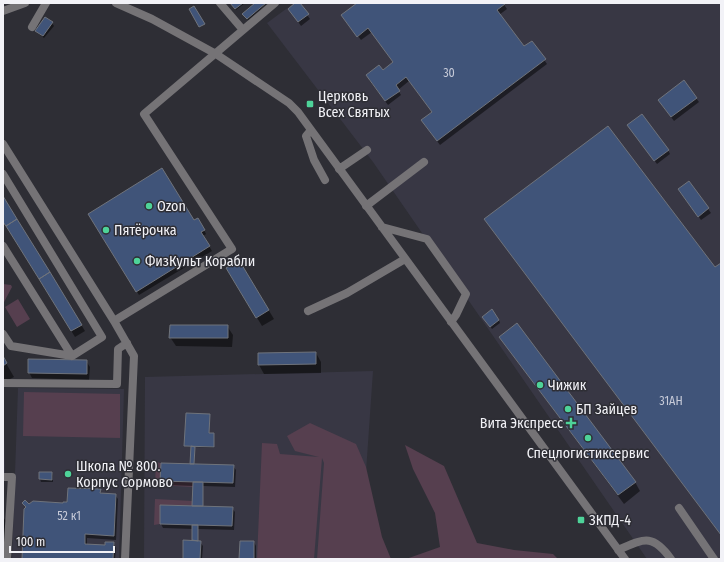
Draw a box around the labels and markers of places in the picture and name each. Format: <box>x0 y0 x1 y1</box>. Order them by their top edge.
place label: Церковь Всех Святых <box>318 88 390 121</box>
marker: Церковь Всех Святых <box>305 99 315 109</box>
place label: Ozon <box>157 198 186 215</box>
marker: Ozon <box>144 201 154 211</box>
place label: Пятёрочка <box>114 222 177 239</box>
marker: Пятёрочка <box>101 225 111 235</box>
place label: ФизКульт Корабли <box>145 253 255 270</box>
marker: ФизКульт Корабли <box>132 256 142 266</box>
place label: Чижик <box>548 377 587 394</box>
marker: Чижик <box>535 380 545 390</box>
place label: БП Зайцев <box>576 401 637 418</box>
marker: БП Зайцев <box>563 404 573 414</box>
place label: Вита Экспресс <box>480 415 563 432</box>
marker: Вита Экспресс <box>566 418 576 428</box>
marker: Спецлогистиксервис <box>583 433 593 443</box>
place label: Спецлогистиксервис <box>527 445 649 462</box>
place label: Школа № 800. Корпус Сормово <box>76 458 173 491</box>
marker: Школа № 800. Корпус Сормово <box>63 469 73 479</box>
place label: ЗКПД-4 <box>589 512 631 529</box>
marker: ЗКПД-4 <box>576 515 586 525</box>

